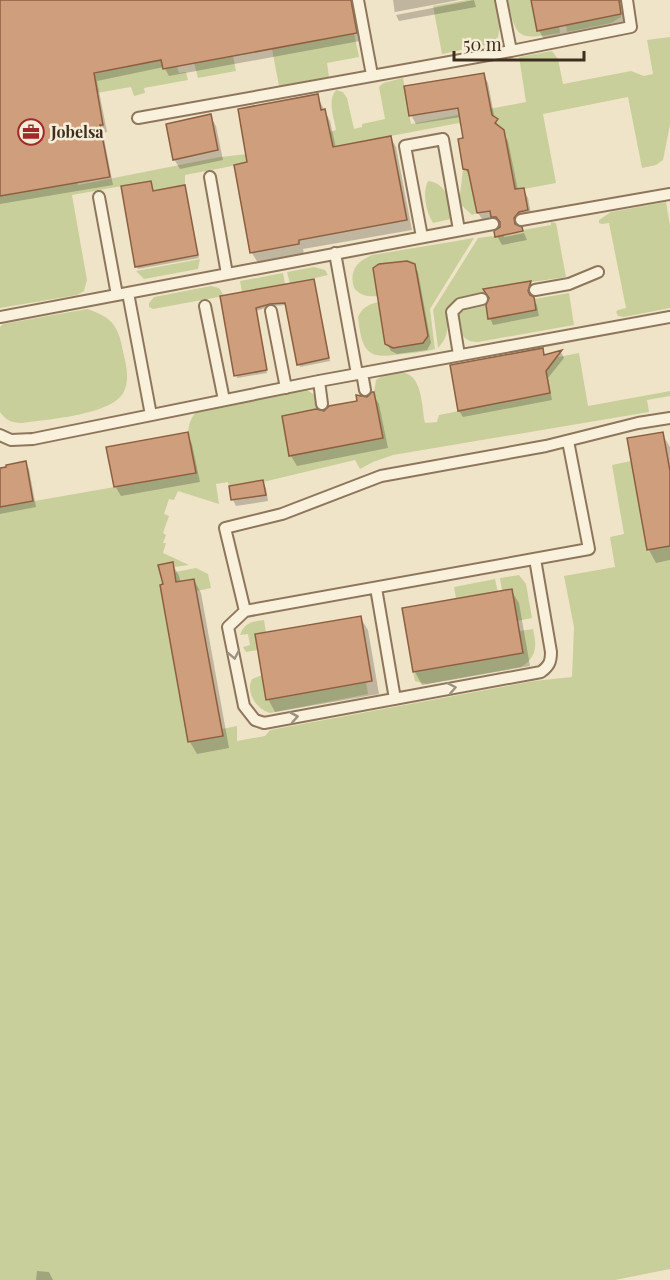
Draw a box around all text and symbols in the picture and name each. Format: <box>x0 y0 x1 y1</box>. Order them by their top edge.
scale bar <box>454 24 584 62</box>
text: 50 m <box>463 32 502 56</box>
office icon: Jobelsa <box>16 117 46 147</box>
place label: Jobelsa <box>50 121 104 142</box>
one-way arrow <box>227 650 240 660</box>
one-way arrow <box>447 682 457 695</box>
one-way arrow <box>289 711 299 724</box>

